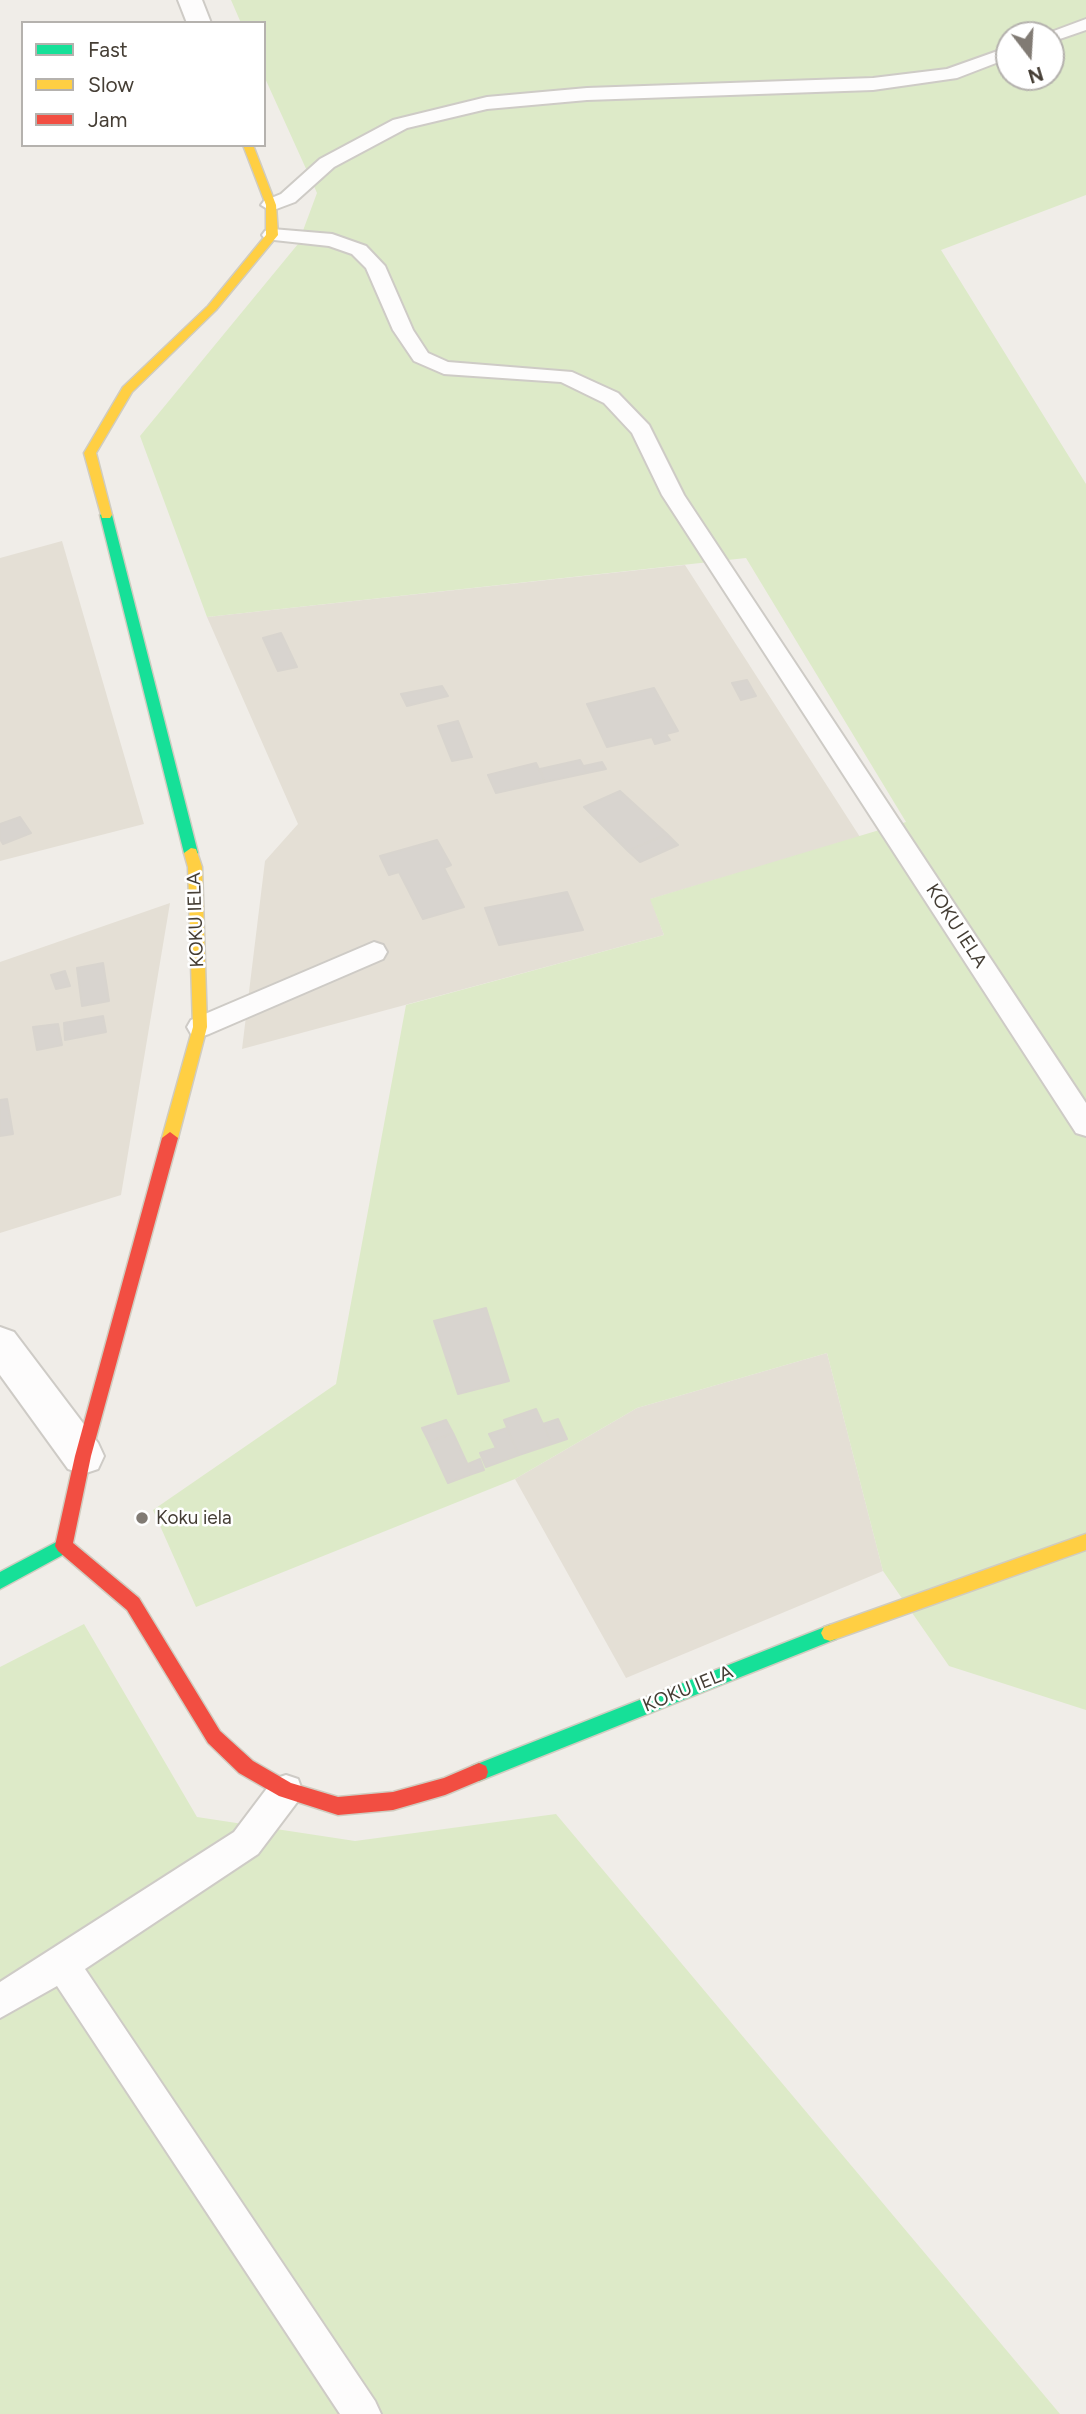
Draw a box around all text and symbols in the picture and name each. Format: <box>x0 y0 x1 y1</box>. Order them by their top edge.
legend <box>21 21 266 147</box>
north arrow <box>995 21 1065 91</box>
text: Fast <box>88 37 128 62</box>
text: N <box>1025 62 1046 88</box>
text: Slow <box>88 72 134 97</box>
text: Jam <box>88 107 127 132</box>
street label: KOKU IELA <box>183 872 209 968</box>
street label: KOKU IELA <box>921 880 991 972</box>
place label: Koku iela <box>156 1507 232 1529</box>
marker: Koku iela <box>134 1510 150 1526</box>
street label: KOKU IELA <box>640 1661 736 1717</box>

